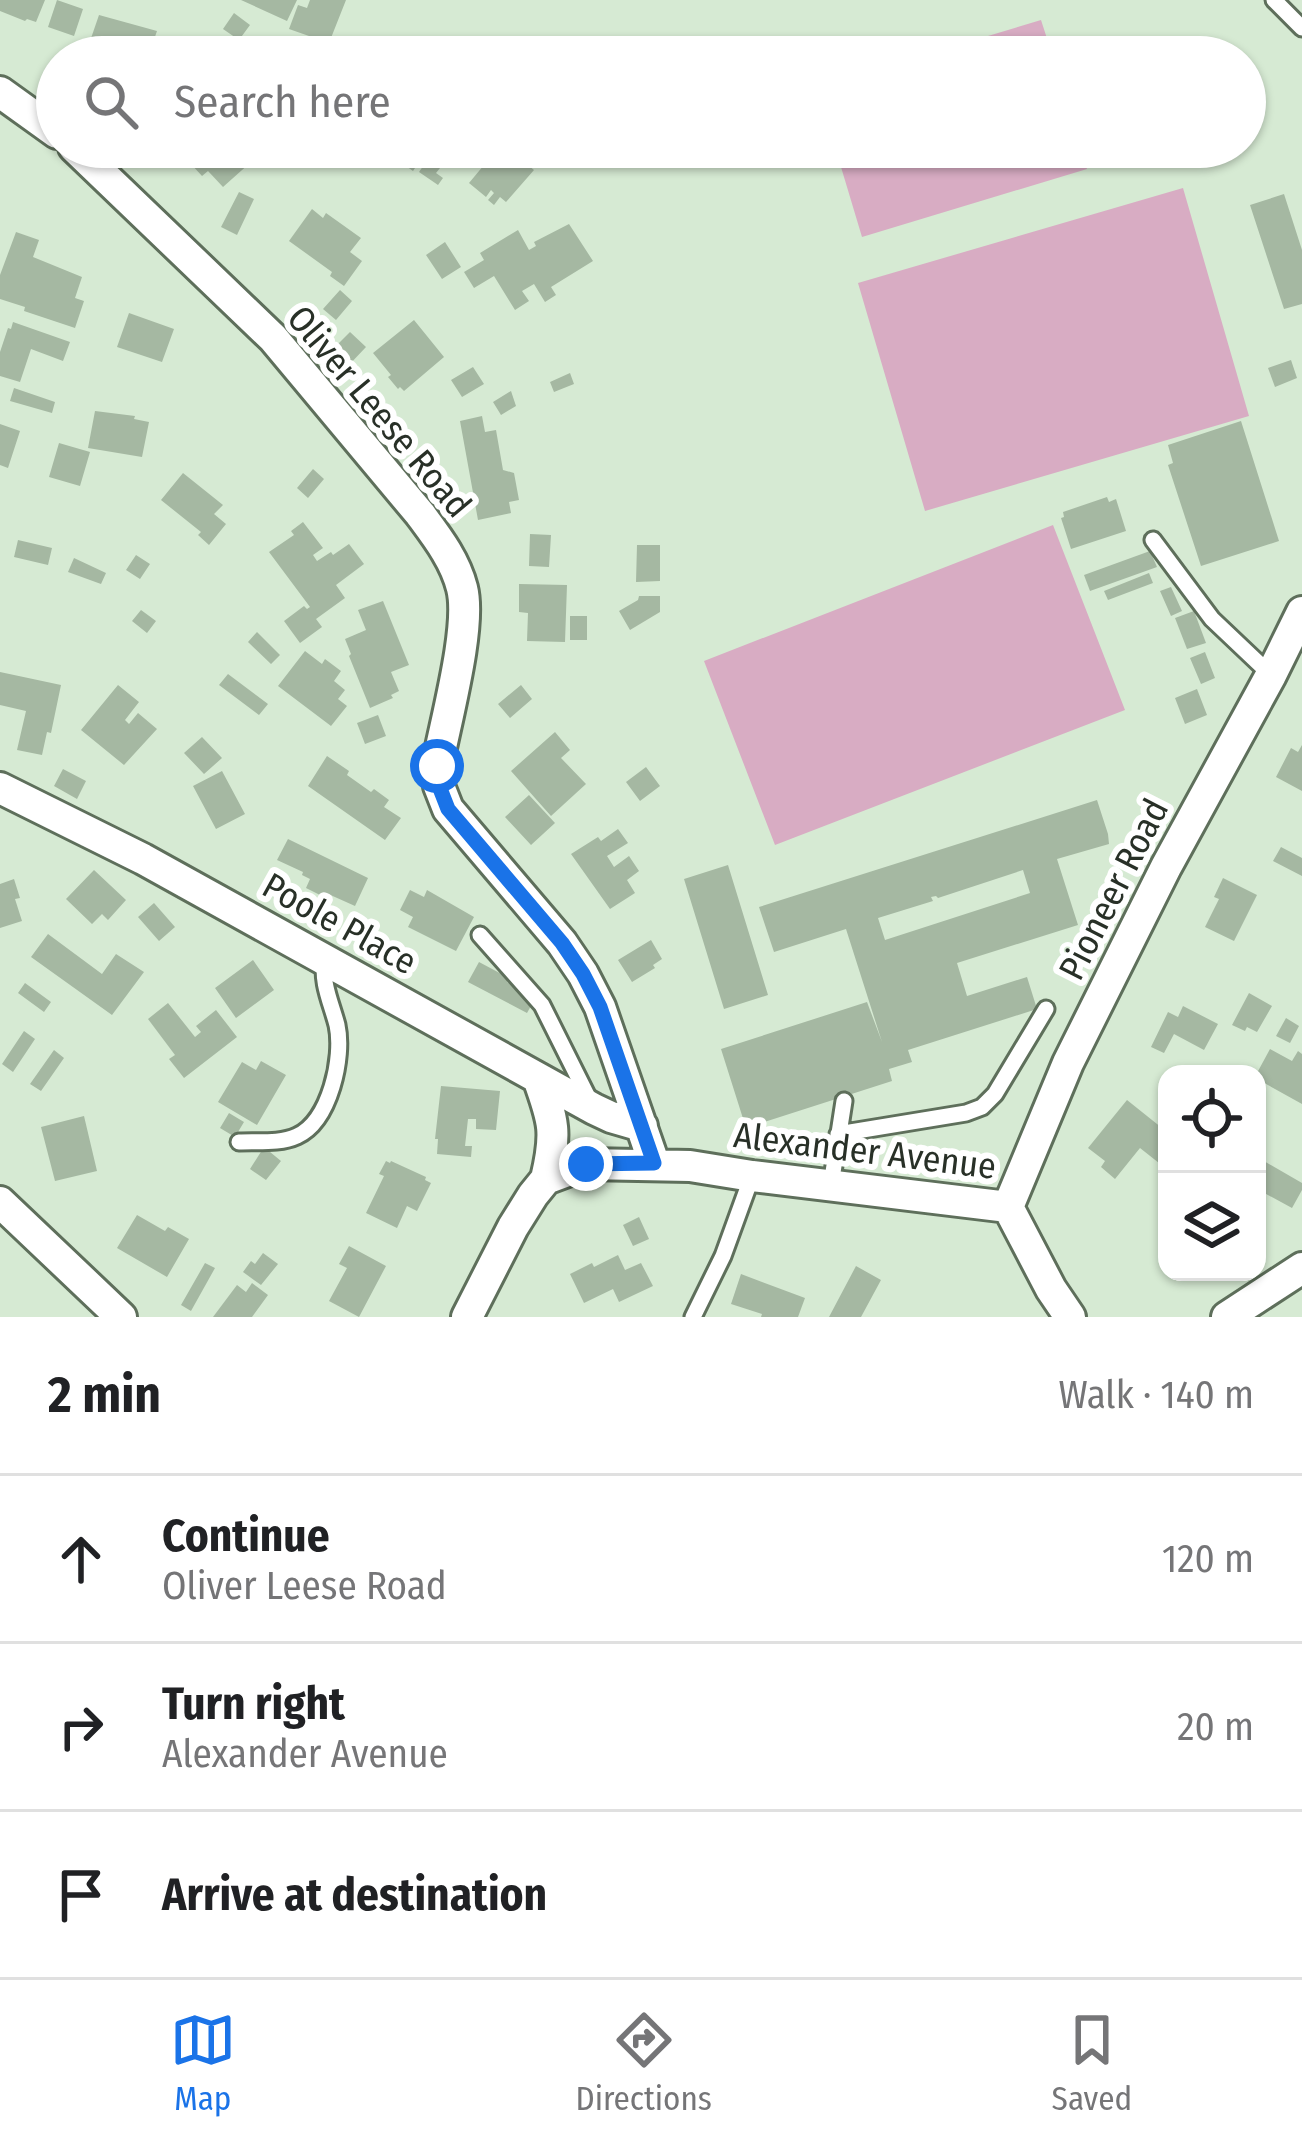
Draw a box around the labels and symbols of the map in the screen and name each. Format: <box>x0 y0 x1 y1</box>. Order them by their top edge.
street label: Oliver Leese Road <box>278 297 481 526</box>
route start <box>410 739 464 793</box>
street label: Pioneer Road <box>1050 792 1178 987</box>
street label: Poole Place <box>255 864 424 984</box>
street label: Alexander Avenue <box>731 1113 999 1189</box>
route end <box>559 1137 613 1191</box>

